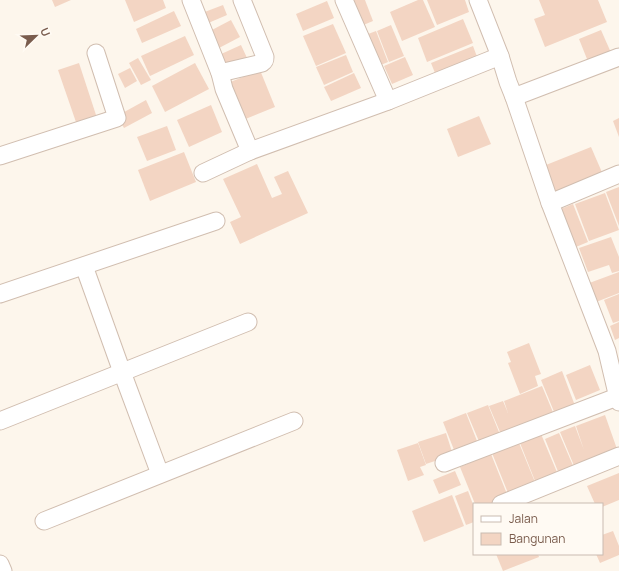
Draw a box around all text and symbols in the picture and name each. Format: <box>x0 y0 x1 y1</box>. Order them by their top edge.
north arrow <box>16 16 56 56</box>
text: U <box>37 25 54 39</box>
legend <box>473 503 603 555</box>
text: Jalan <box>509 510 538 527</box>
text: Bangunan <box>509 530 565 547</box>

